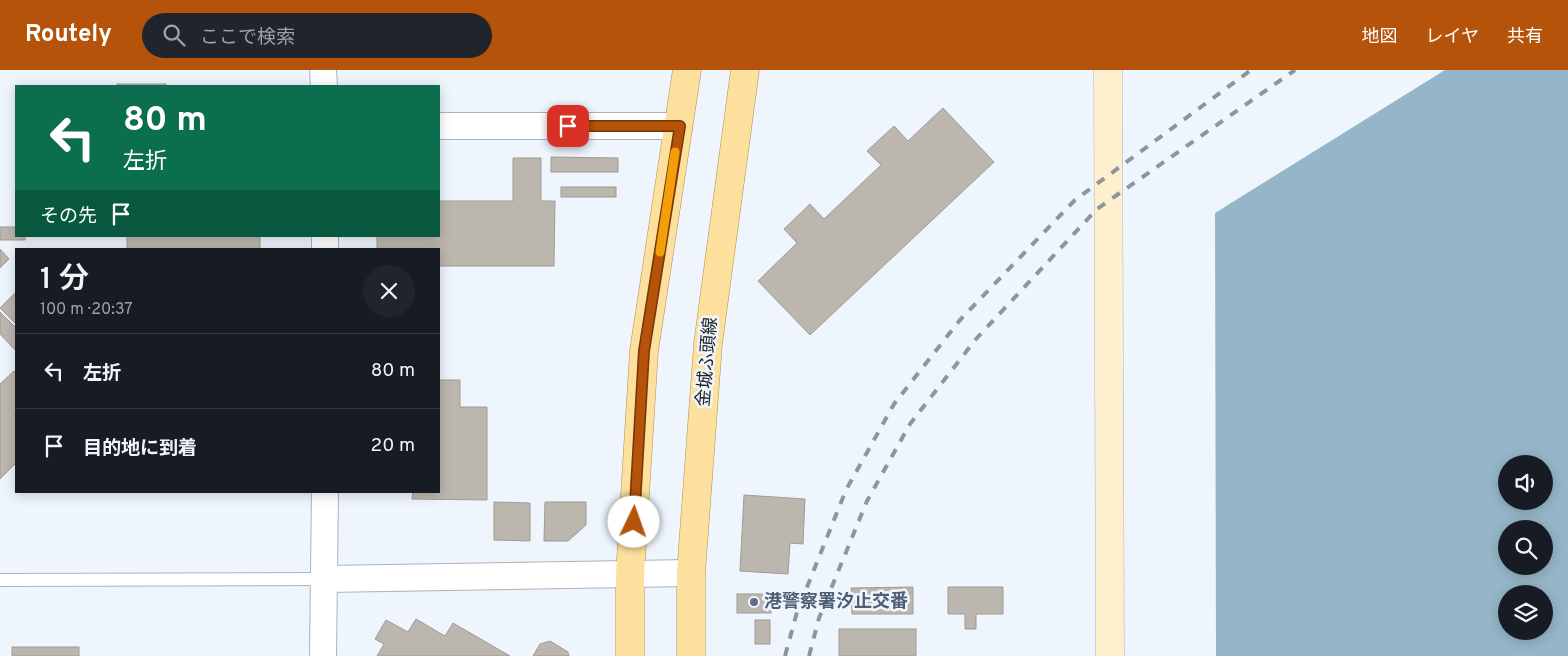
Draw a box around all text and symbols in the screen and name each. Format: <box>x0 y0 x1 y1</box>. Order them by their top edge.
search box <box>142 13 492 58</box>
text: Routely <box>25 20 112 50</box>
icon: search <box>160 21 188 49</box>
text: ここで検索 <box>200 26 295 50</box>
text: 地図 <box>1362 26 1398 49</box>
text: レイヤ <box>1426 26 1479 49</box>
text: 共有 <box>1507 26 1543 49</box>
text: 80 m <box>123 99 207 143</box>
icon: left <box>40 105 105 170</box>
pin <box>547 105 589 147</box>
icon: arrive <box>554 112 582 140</box>
text: 左折 <box>123 149 167 176</box>
icon: arrive <box>107 200 135 228</box>
text: その先 <box>40 205 97 229</box>
text: 1 分 <box>40 262 89 299</box>
button: close <box>363 265 415 317</box>
text: 100 m · 20:37 <box>40 300 133 320</box>
street label: 金城ふ頭線 <box>693 316 723 408</box>
icon: left <box>40 357 68 385</box>
text: 80 m <box>371 359 415 383</box>
text: 左折 <box>83 362 121 386</box>
icon: arrive <box>40 432 68 460</box>
text: 20 m <box>371 434 415 458</box>
text: 目的地に到着 <box>83 437 197 461</box>
map controls <box>1498 455 1553 640</box>
button: sound <box>1498 455 1553 510</box>
position arrow <box>607 495 659 547</box>
button: search <box>1498 520 1553 575</box>
button: layers <box>1498 585 1553 640</box>
place label: 港警察署汐止交番 <box>764 591 908 614</box>
marker: 港警察署汐止交番 <box>748 596 760 608</box>

